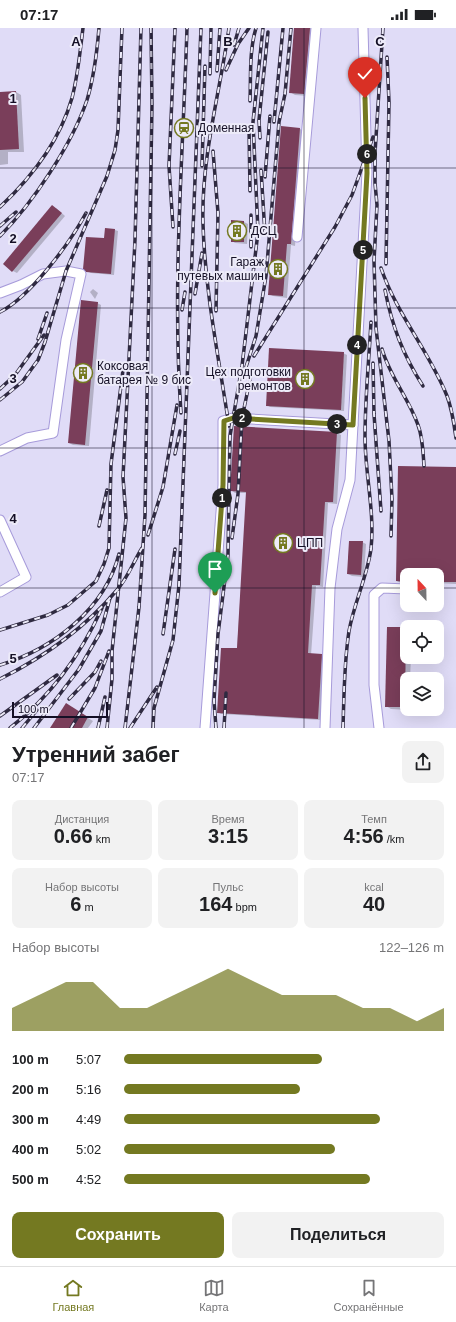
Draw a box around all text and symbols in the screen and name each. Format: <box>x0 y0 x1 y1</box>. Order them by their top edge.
text: 07:17 <box>20 6 58 23</box>
text: A <box>71 34 81 49</box>
text: B <box>223 34 233 49</box>
text: C <box>375 34 385 49</box>
pin <box>348 57 382 98</box>
icon: check <box>354 63 376 85</box>
text: 1 <box>9 91 17 106</box>
station icon: Доменная <box>173 117 195 139</box>
place label: Доменная <box>198 121 254 135</box>
pin: 6 <box>357 144 377 164</box>
text: 6 <box>364 148 370 160</box>
building icon: ДСЦ <box>226 220 248 242</box>
place label: ДСЦ <box>251 224 277 238</box>
text: 2 <box>9 231 17 246</box>
pin: 5 <box>353 240 373 260</box>
text: 5 <box>360 244 366 256</box>
place label: Гараж путевых машин <box>177 255 264 283</box>
building icon: Гараж путевых машин <box>267 258 289 280</box>
pin: 4 <box>347 335 367 355</box>
text: 4 <box>354 339 360 351</box>
place label: Коксовая батарея № 9 бис <box>97 359 191 387</box>
building icon: Коксовая батарея № 9 бис <box>72 362 94 384</box>
place label: Цех подготовки ремонтов <box>206 365 291 393</box>
building icon: Цех подготовки ремонтов <box>294 368 316 390</box>
text: 3 <box>9 371 17 386</box>
pin: 2 <box>232 408 252 428</box>
text: 2 <box>239 412 245 424</box>
pin: 3 <box>327 414 347 434</box>
text: 3 <box>334 418 340 430</box>
pin: 1 <box>212 488 232 508</box>
text: 1 <box>219 492 225 504</box>
text: 4 <box>9 511 17 526</box>
building icon: ЦПП <box>272 532 294 554</box>
place label: ЦПП <box>297 536 323 550</box>
pin <box>198 552 232 593</box>
icon: arrive <box>204 558 226 580</box>
north arrow <box>400 568 444 612</box>
map controls <box>400 568 444 716</box>
button: locate <box>400 620 444 664</box>
text: 5 <box>9 651 17 666</box>
button: layers <box>400 672 444 716</box>
scale bar <box>12 700 108 719</box>
text: 100 m <box>18 703 49 715</box>
button: share <box>402 741 444 783</box>
text: Утренний забег <box>12 742 180 767</box>
text: 07:17 <box>12 770 45 785</box>
text: Дистанция <box>55 813 109 825</box>
text: Время <box>211 813 245 825</box>
text: Темп <box>361 813 387 825</box>
text: 0.66 <box>54 825 93 847</box>
text: 3:15 <box>208 825 248 847</box>
text: 4:56 <box>344 825 384 847</box>
text: km <box>93 833 110 845</box>
text: /km <box>384 833 404 845</box>
text: Набор высоты <box>45 881 119 893</box>
text: Пульс <box>213 881 243 893</box>
text: kcal <box>364 881 384 893</box>
text: 6 <box>70 893 81 915</box>
text: 164 <box>199 893 232 915</box>
text: 40 <box>363 893 385 915</box>
text: m <box>81 901 94 913</box>
text: bpm <box>232 901 257 913</box>
text: Набор высоты <box>12 940 99 955</box>
text: 122–126 m <box>379 940 444 955</box>
text: 100 m <box>12 1052 49 1067</box>
text: 5:07 <box>76 1052 101 1067</box>
text: 200 m <box>12 1082 49 1097</box>
text: 5:16 <box>76 1082 101 1097</box>
text: 300 m <box>12 1112 49 1127</box>
text: 4:49 <box>76 1112 101 1127</box>
text: 400 m <box>12 1142 49 1157</box>
text: 5:02 <box>76 1142 101 1157</box>
text: 500 m <box>12 1172 49 1187</box>
text: 4:52 <box>76 1172 101 1187</box>
button: Сохранить <box>12 1212 224 1258</box>
button: Поделиться <box>232 1212 444 1258</box>
tab: Главная <box>52 1277 94 1313</box>
tab: Карта <box>199 1277 229 1313</box>
tab: Сохранённые <box>334 1277 404 1313</box>

